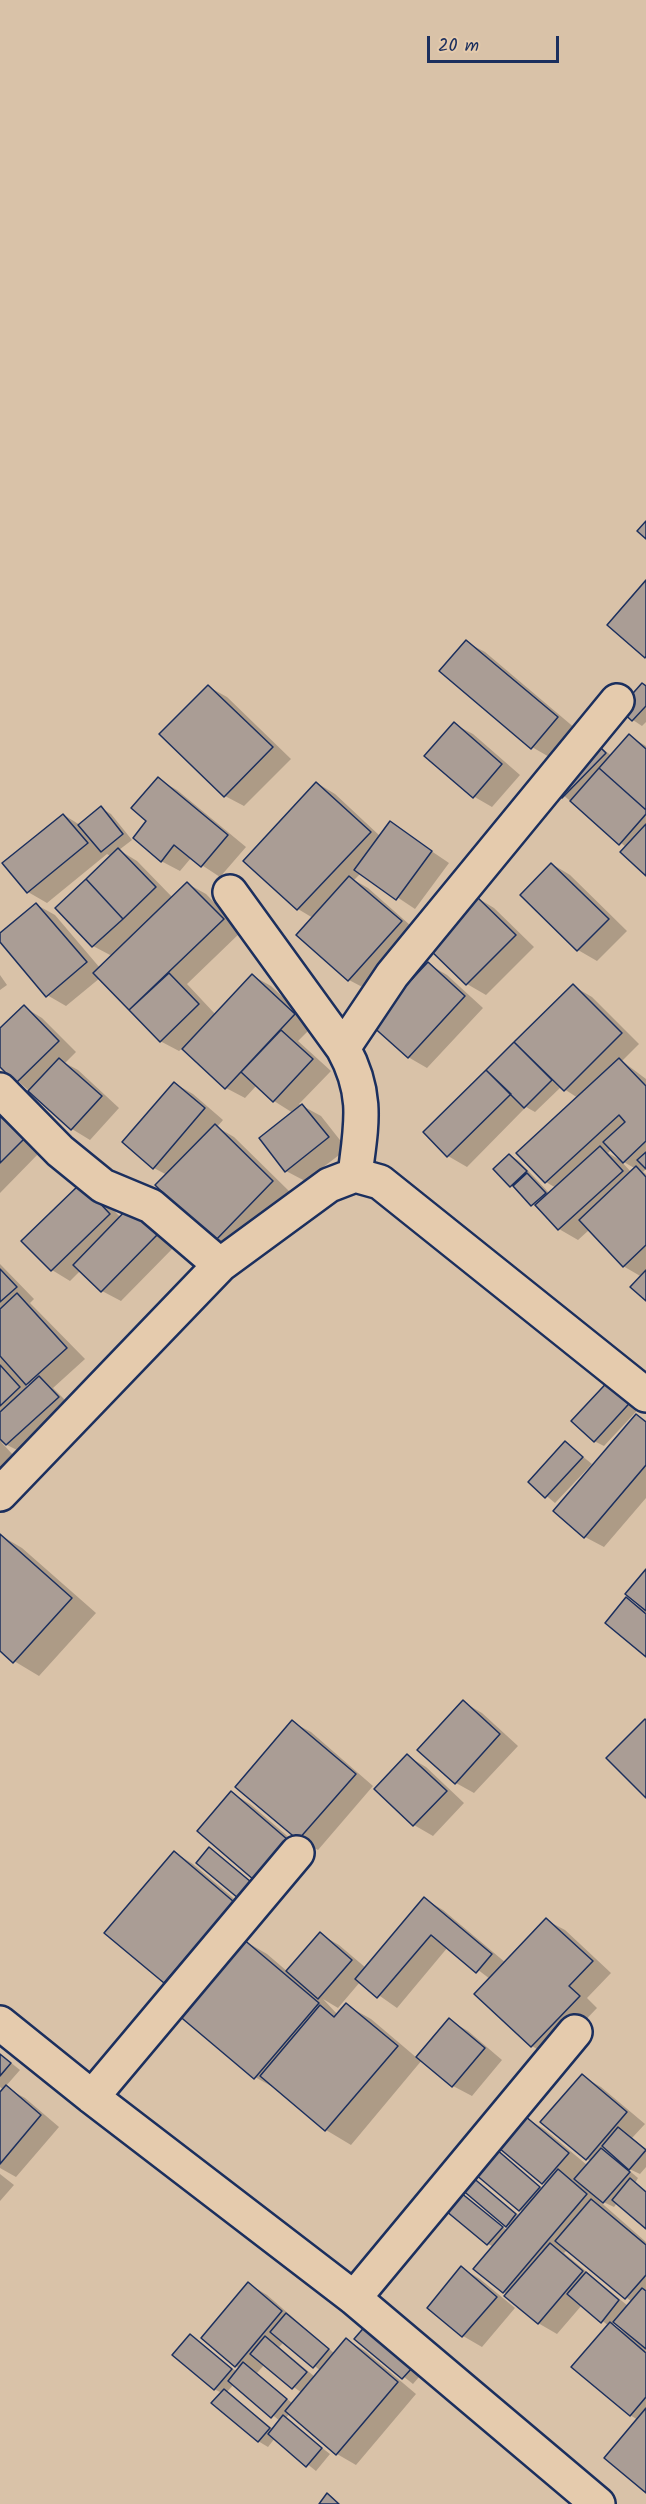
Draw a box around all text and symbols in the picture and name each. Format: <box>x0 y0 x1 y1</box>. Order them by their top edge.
scale bar <box>430 24 562 62</box>
text: 20 m <box>438 32 479 61</box>

